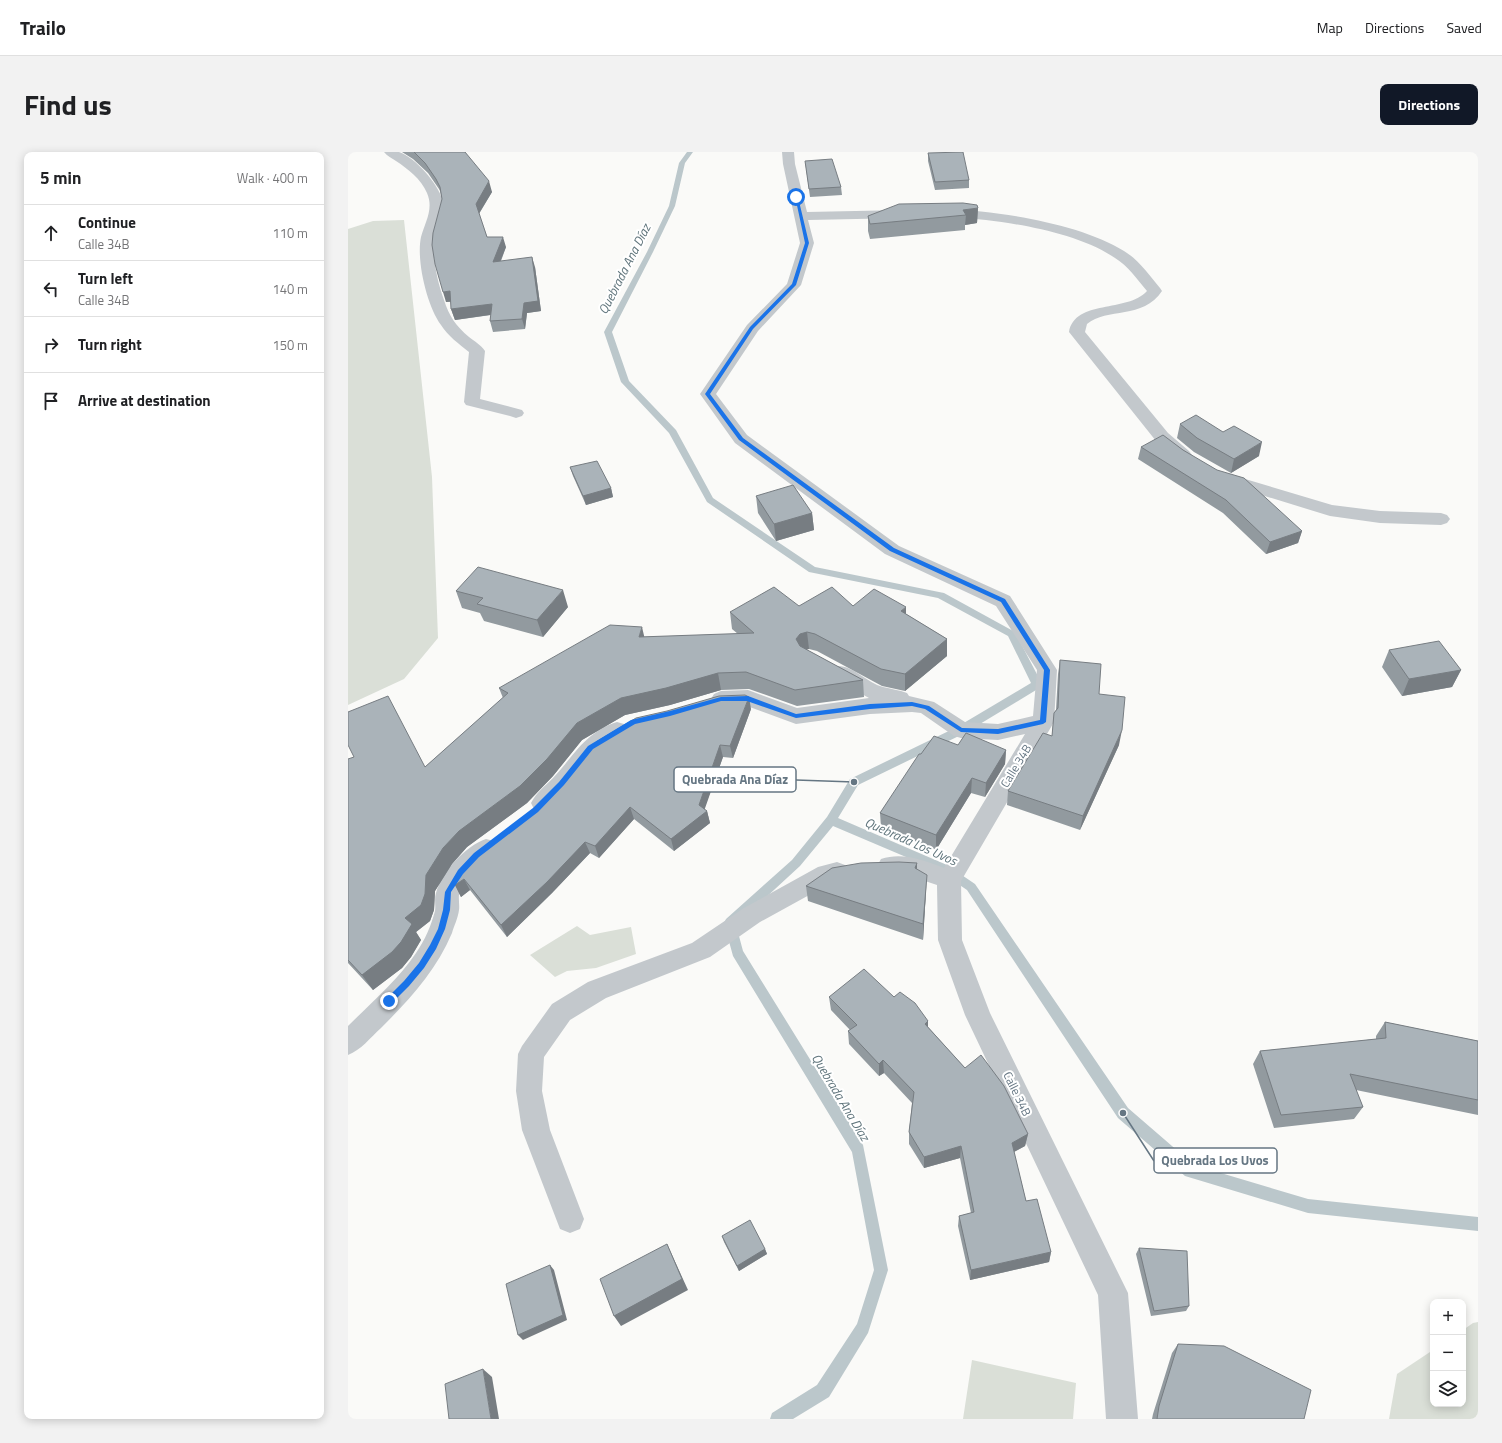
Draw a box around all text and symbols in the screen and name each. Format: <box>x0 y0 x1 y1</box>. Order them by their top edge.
text: Trailo <box>20 13 66 42</box>
text: Map <box>1317 17 1343 38</box>
text: Directions <box>1365 17 1424 38</box>
text: Saved <box>1446 17 1482 38</box>
text: Find us <box>24 83 112 126</box>
button: Directions <box>1380 84 1478 125</box>
text: 5 min <box>40 165 81 191</box>
text: Walk · 400 m <box>237 168 308 188</box>
route start <box>787 188 805 206</box>
text: Continue <box>78 211 136 234</box>
water label: Quebrada Ana Díaz <box>593 219 656 318</box>
icon: ahead <box>40 222 62 244</box>
text: 110 m <box>272 223 308 243</box>
text: Calle 34B <box>78 234 130 254</box>
text: Turn left <box>78 267 133 290</box>
icon: left <box>40 278 62 300</box>
text: 140 m <box>272 279 308 299</box>
text: Calle 34B <box>78 290 130 310</box>
text: Turn right <box>78 333 142 356</box>
icon: right <box>40 334 62 356</box>
text: 150 m <box>272 335 308 355</box>
text: Arrive at destination <box>78 389 211 412</box>
icon: arrive <box>40 390 62 412</box>
street label: Calle 34B <box>995 740 1036 791</box>
callout: Quebrada Ana Díaz <box>674 767 796 792</box>
text: Quebrada Ana Díaz <box>682 769 788 789</box>
water label: Quebrada Los Uvos <box>862 812 962 871</box>
route end <box>380 992 398 1010</box>
water label: Quebrada Ana Díaz <box>807 1049 876 1146</box>
street label: Calle 34B <box>998 1068 1036 1119</box>
callout: Quebrada Los Uvos <box>1154 1148 1277 1173</box>
text: Quebrada Los Uvos <box>1161 1150 1269 1170</box>
map controls <box>1430 1299 1466 1407</box>
button: + <box>1430 1299 1466 1335</box>
button: − <box>1430 1335 1466 1371</box>
button: layers <box>1430 1371 1466 1407</box>

